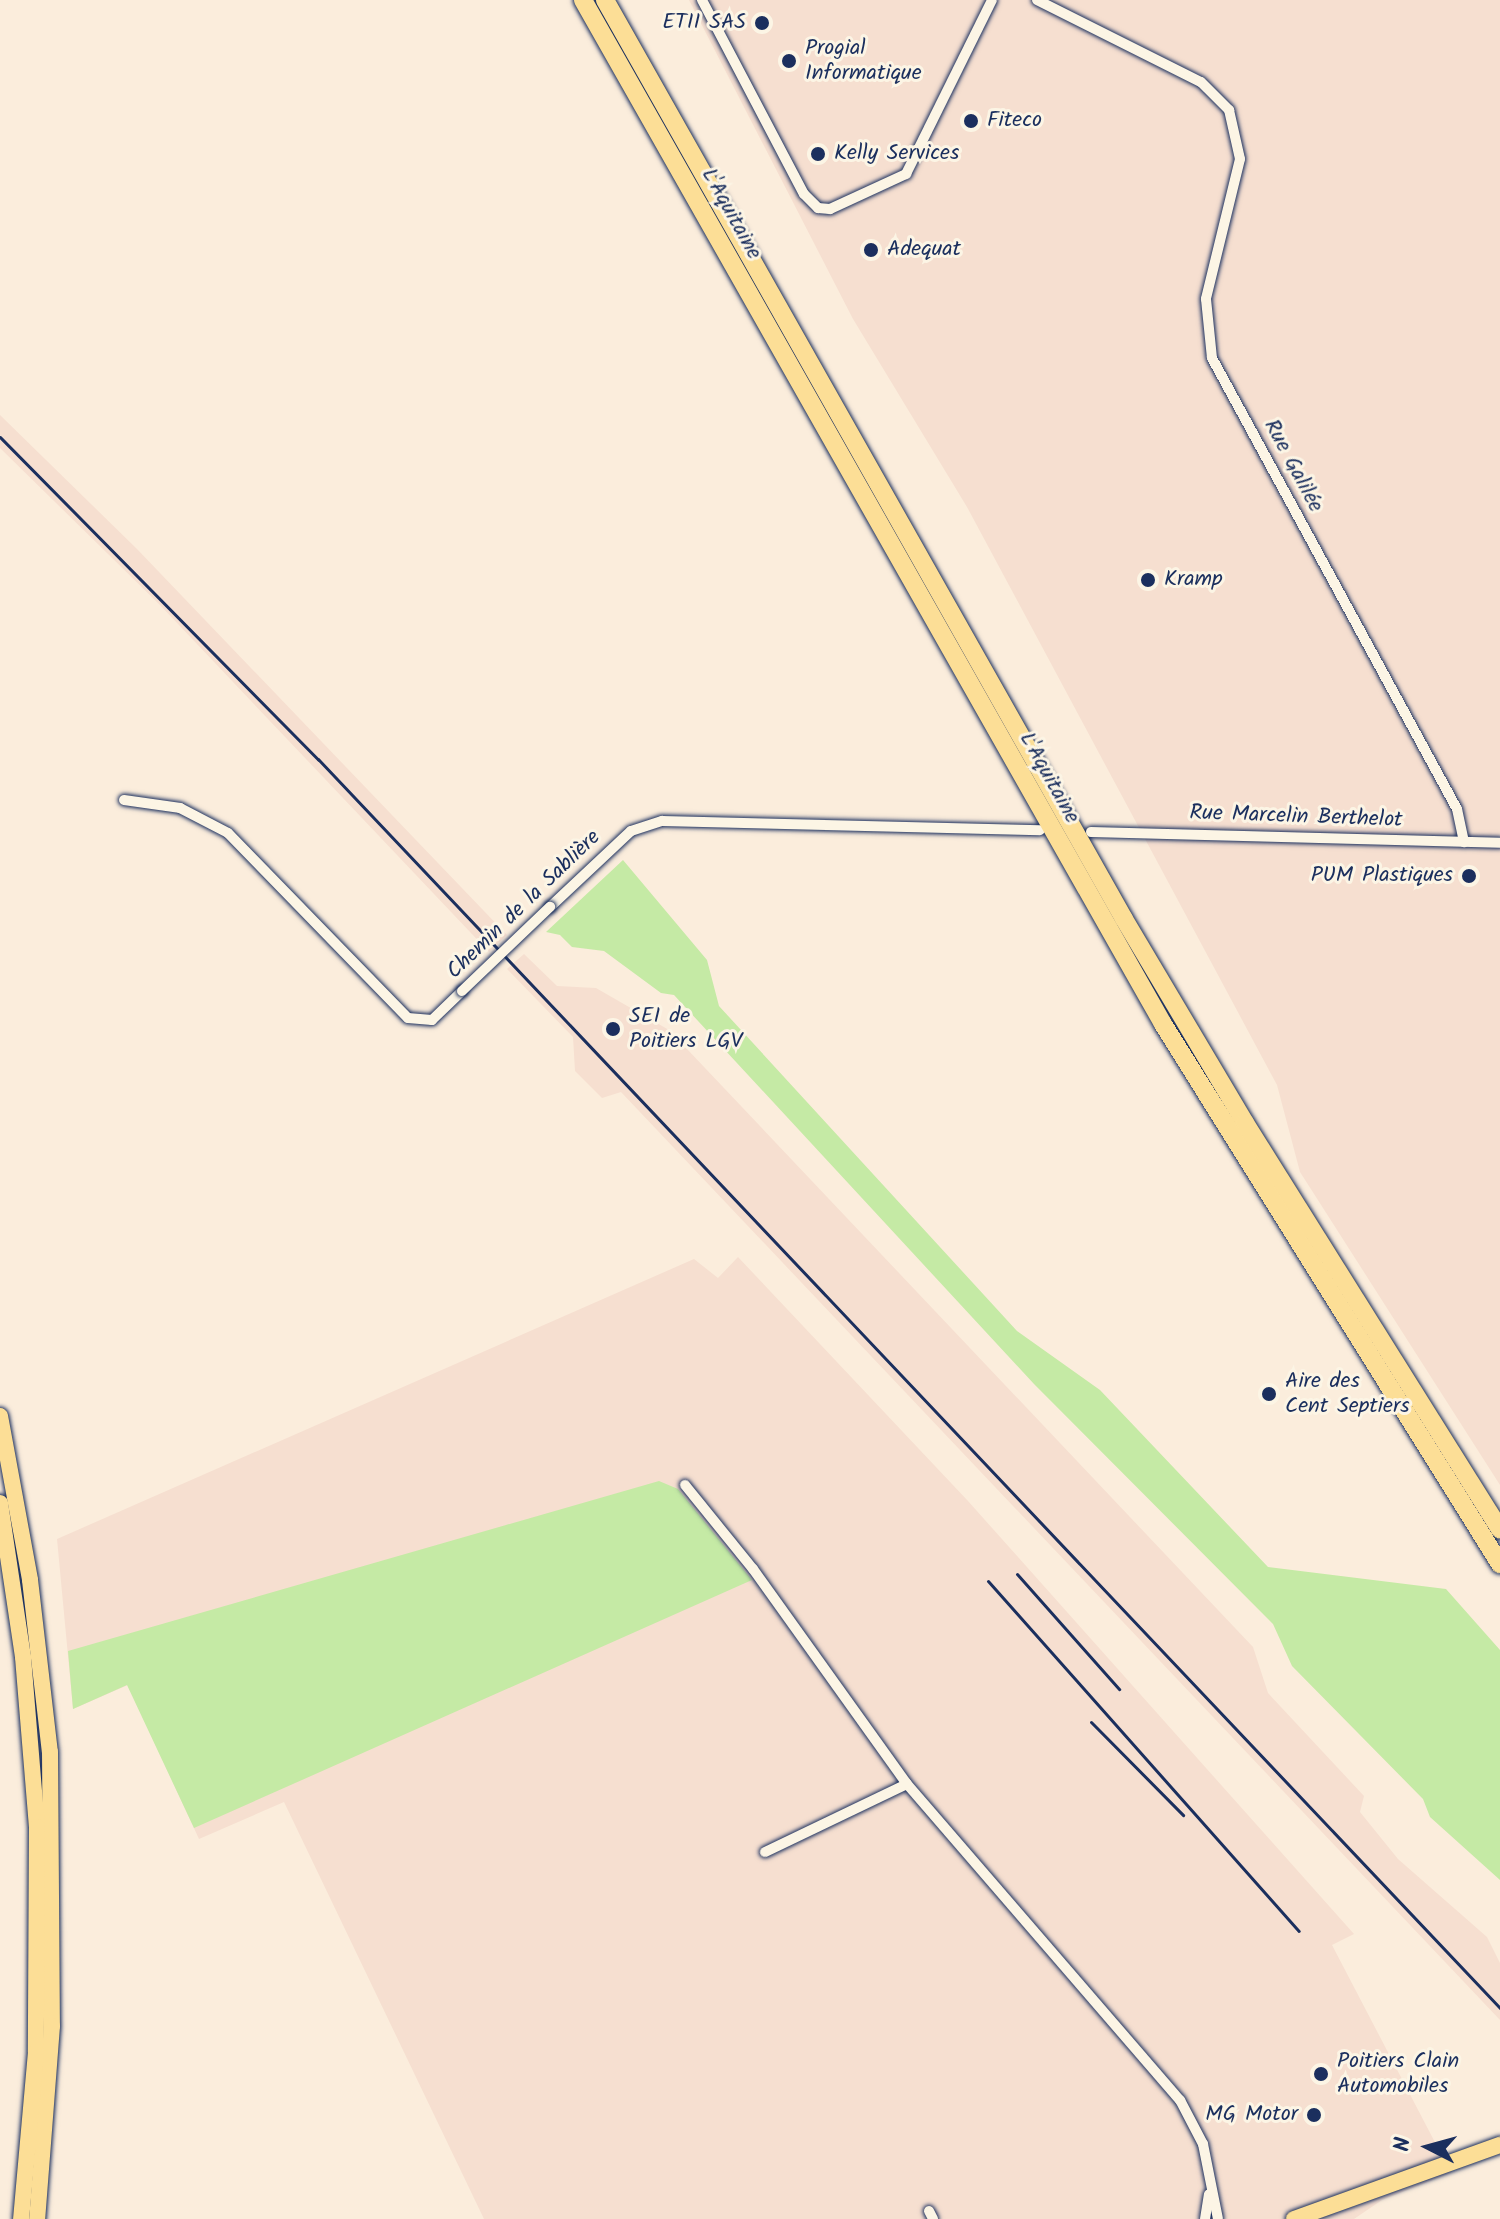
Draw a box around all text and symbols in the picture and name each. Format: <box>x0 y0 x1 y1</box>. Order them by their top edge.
place label: ETII SAS <box>662 10 746 36</box>
marker: ETII SAS <box>753 14 771 32</box>
place label: Progial Informatique <box>805 35 922 86</box>
marker: Progial Informatique <box>780 52 798 70</box>
place label: Fiteco <box>987 108 1042 134</box>
marker: Fiteco <box>962 112 980 130</box>
place label: Kelly Services <box>834 141 959 167</box>
marker: Kelly Services <box>809 145 827 163</box>
street label: L'Aquitaine <box>695 164 767 264</box>
place label: Adequat <box>887 237 961 263</box>
marker: Adequat <box>862 241 880 259</box>
street label: Rue Galilée <box>1258 415 1328 517</box>
place label: Kramp <box>1164 567 1223 593</box>
marker: Kramp <box>1139 571 1157 589</box>
street label: L'Aquitaine <box>1013 728 1085 828</box>
street label: Rue Marcelin Berthelot <box>1189 800 1403 834</box>
street label: Chemin de la Sablière <box>442 825 606 985</box>
place label: PUM Plastiques <box>1311 863 1453 889</box>
marker: PUM Plastiques <box>1460 867 1478 885</box>
place label: SEI de Poitiers LGV <box>629 1003 742 1054</box>
marker: SEI de Poitiers LGV <box>604 1020 622 1038</box>
place label: Aire des Cent Septiers <box>1285 1368 1410 1420</box>
marker: Aire des Cent Septiers <box>1260 1385 1278 1403</box>
place label: Poitiers Clain Automobiles <box>1337 2048 1459 2100</box>
marker: Poitiers Clain Automobiles <box>1312 2065 1330 2083</box>
place label: MG Motor <box>1205 2102 1298 2128</box>
marker: MG Motor <box>1305 2106 1323 2124</box>
north arrow <box>1388 2107 1468 2187</box>
text: N <box>1386 2136 1422 2153</box>

